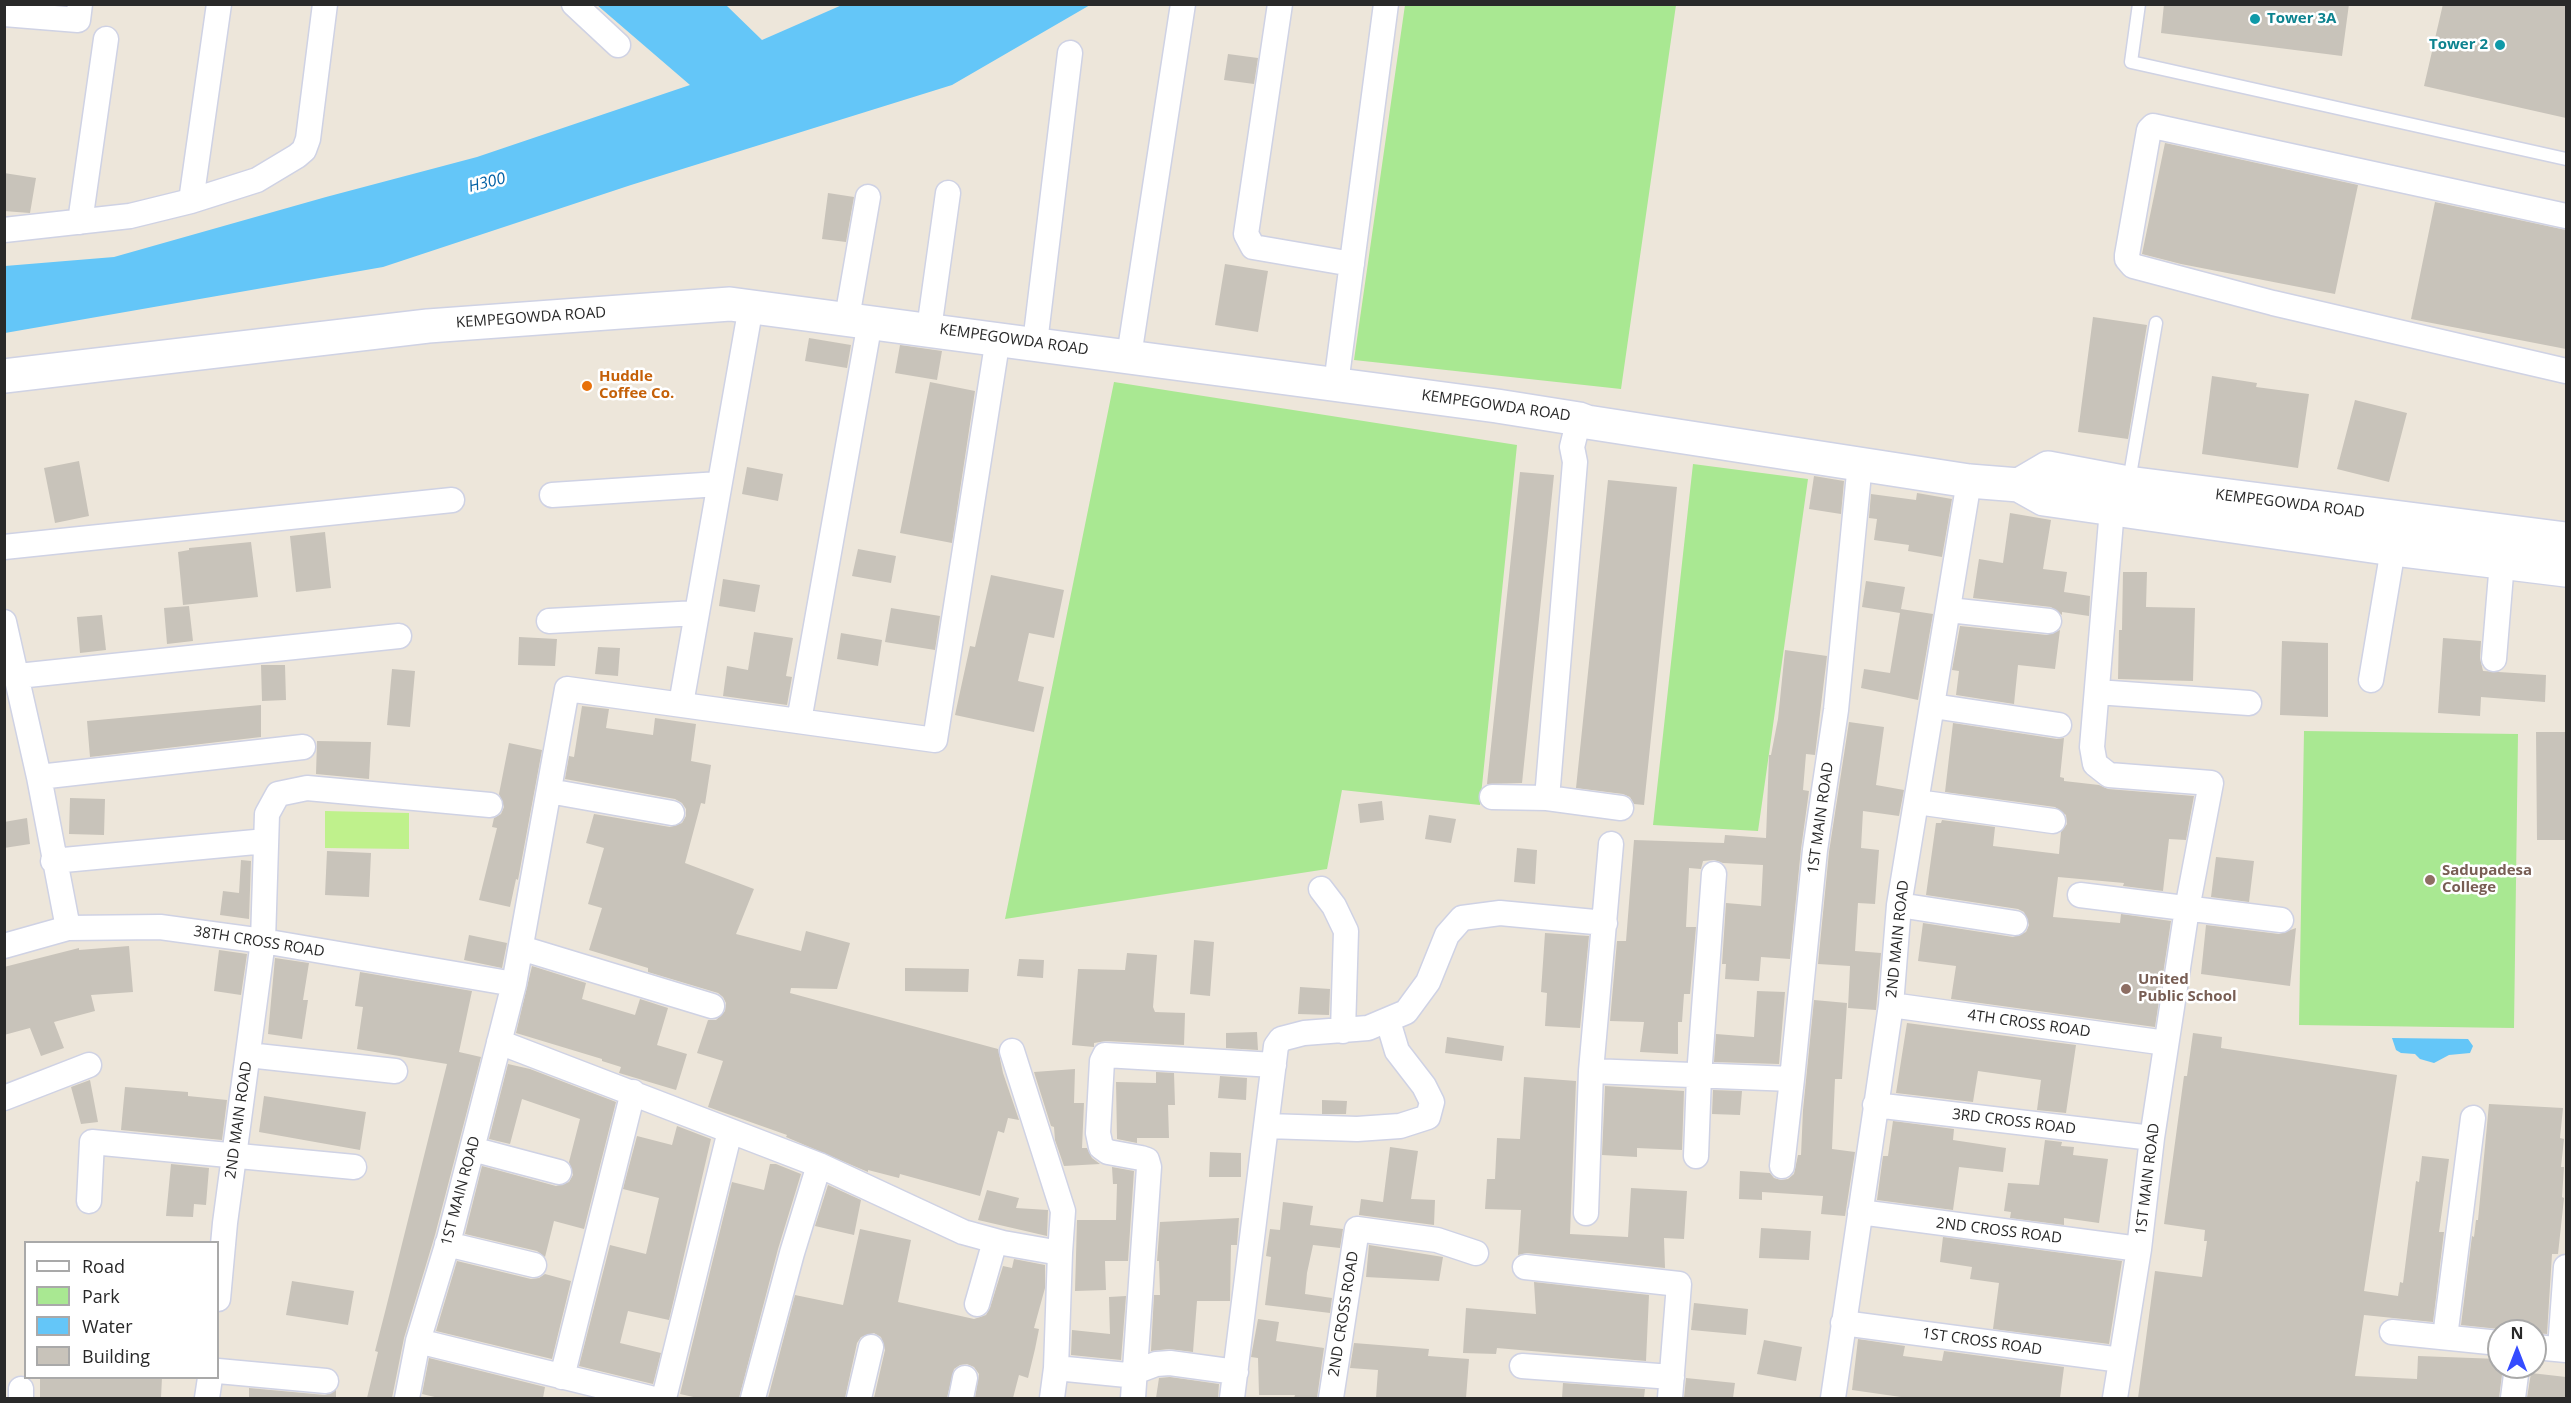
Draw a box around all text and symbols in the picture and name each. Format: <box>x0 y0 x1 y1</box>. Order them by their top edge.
place label: Tower 3A <box>2267 10 2336 28</box>
marker: Tower 3A <box>2248 12 2262 26</box>
place label: Tower 2 <box>2429 36 2488 54</box>
marker: Tower 2 <box>2493 38 2507 52</box>
water label: H300 <box>467 169 507 197</box>
street label: KEMPEGOWDA ROAD <box>455 304 607 332</box>
street label: KEMPEGOWDA ROAD <box>938 321 1090 359</box>
place label: Huddle Coffee Co. <box>599 368 674 403</box>
marker: Huddle Coffee Co. <box>580 379 594 393</box>
street label: KEMPEGOWDA ROAD <box>1420 387 1572 425</box>
street label: KEMPEGOWDA ROAD <box>2214 486 2366 522</box>
street label: 1ST MAIN ROAD <box>1804 761 1838 875</box>
place label: Sadupadesa College <box>2442 862 2532 897</box>
marker: Sadupadesa College <box>2423 873 2437 887</box>
street label: 2ND MAIN ROAD <box>1883 879 1913 999</box>
street label: 38TH CROSS ROAD <box>192 923 326 961</box>
place label: United Public School <box>2138 971 2237 1006</box>
marker: United Public School <box>2119 982 2133 996</box>
street label: 4TH CROSS ROAD <box>1966 1006 2092 1042</box>
street label: 2ND MAIN ROAD <box>222 1060 256 1180</box>
street label: 3RD CROSS ROAD <box>1951 1105 2077 1139</box>
street label: 1ST MAIN ROAD <box>2132 1122 2164 1236</box>
street label: 1ST MAIN ROAD <box>438 1134 484 1248</box>
street label: 2ND CROSS ROAD <box>1935 1214 2063 1248</box>
legend <box>24 1241 219 1379</box>
street label: 2ND CROSS ROAD <box>1325 1250 1363 1378</box>
text: Road <box>82 1254 125 1278</box>
text: Park <box>82 1284 120 1308</box>
text: Water <box>82 1314 133 1338</box>
north arrow <box>2487 1319 2547 1379</box>
text: N <box>2510 1322 2524 1344</box>
street label: 1ST CROSS ROAD <box>1921 1325 2043 1359</box>
text: Building <box>82 1344 150 1368</box>

